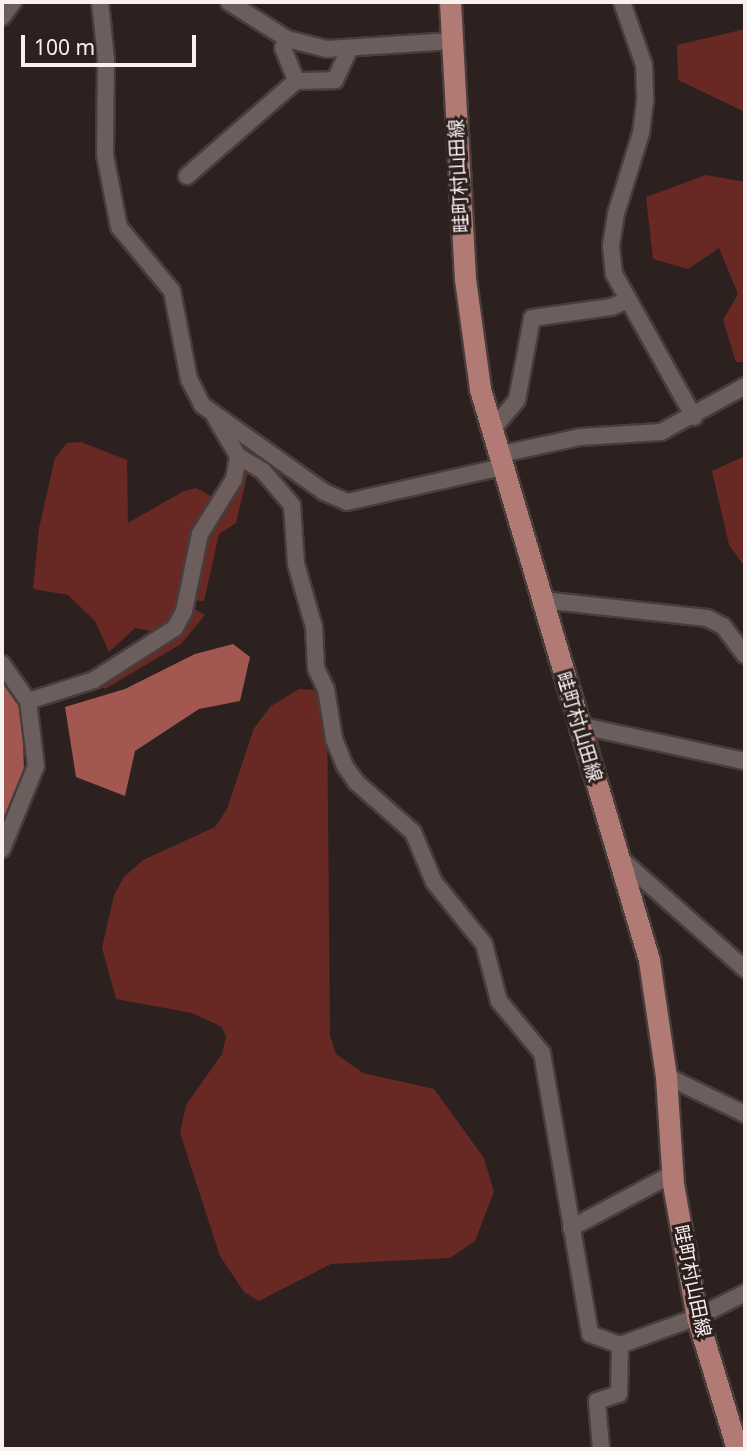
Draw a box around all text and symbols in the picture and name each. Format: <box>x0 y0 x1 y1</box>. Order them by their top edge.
scale bar <box>24 21 200 65</box>
text: 100 m <box>34 33 95 61</box>
street label: 畦町村山田線 <box>445 118 473 234</box>
street label: 畦町村山田線 <box>551 669 607 785</box>
street label: 畦町村山田線 <box>669 1223 715 1339</box>

